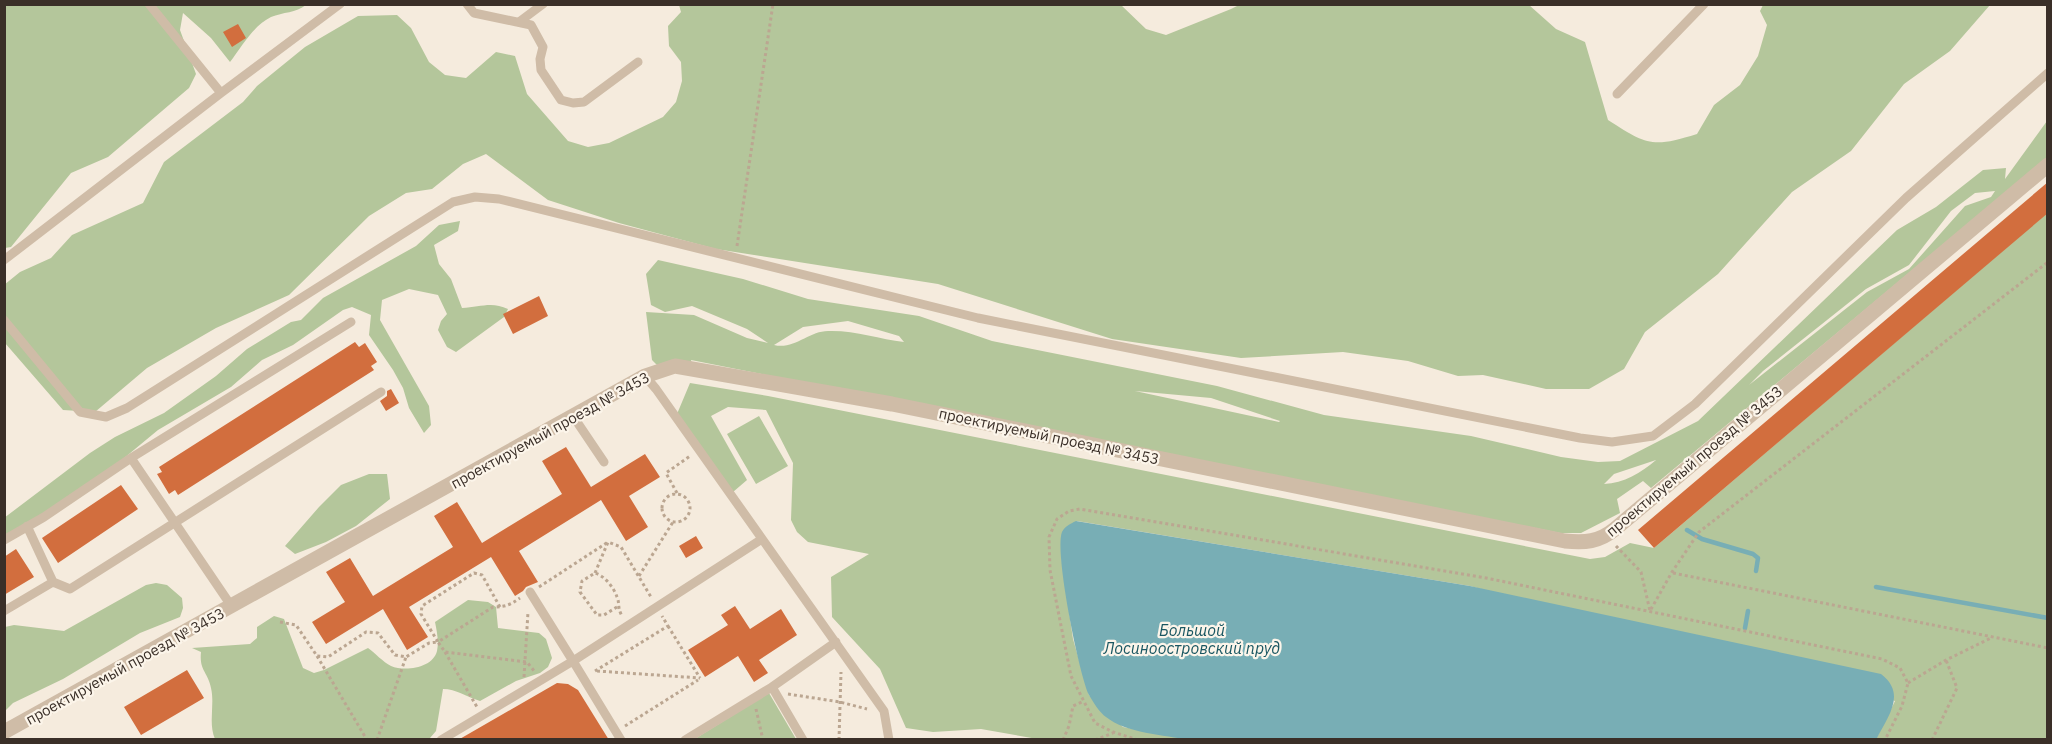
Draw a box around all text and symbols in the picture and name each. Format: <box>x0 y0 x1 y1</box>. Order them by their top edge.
street label: проектируемый проезд № 3453 <box>447 367 653 493</box>
street label: проектируемый проезд № 3453 <box>1602 381 1786 541</box>
street label: проектируемый проезд № 3453 <box>937 403 1161 469</box>
street label: проектируемый проезд № 3453 <box>22 603 228 729</box>
water label: Большой Лосиноостровский пруд <box>1103 620 1280 658</box>

